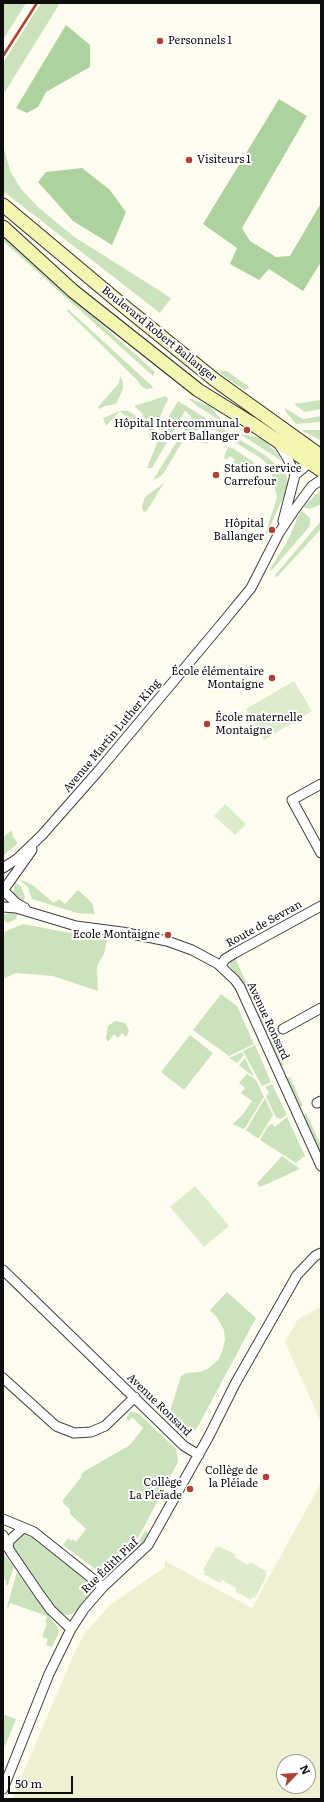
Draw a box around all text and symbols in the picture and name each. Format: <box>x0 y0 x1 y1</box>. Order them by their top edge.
place label: Personnels 1 <box>168 34 232 48</box>
marker: Personnels 1 <box>155 36 165 46</box>
place label: Visiteurs 1 <box>197 153 251 167</box>
marker: Visiteurs 1 <box>184 155 194 165</box>
street label: Boulevard Robert Ballanger <box>99 283 219 385</box>
place label: Hôpital Intercommunal Robert Ballanger <box>114 417 239 443</box>
marker: Hôpital Intercommunal Robert Ballanger <box>242 425 252 435</box>
place label: Station service Carrefour <box>224 462 301 488</box>
marker: Station service Carrefour <box>211 470 221 480</box>
place label: Hôpital Ballanger <box>214 517 264 543</box>
marker: Hôpital Ballanger <box>267 525 277 535</box>
place label: École élémentaire Montaigne <box>171 665 264 691</box>
marker: École élémentaire Montaigne <box>267 673 277 683</box>
street label: Avenue Martin Luther King <box>61 677 163 795</box>
place label: École maternelle Montaigne <box>215 711 302 737</box>
marker: École maternelle Montaigne <box>202 719 212 729</box>
street label: Route de Sevran <box>224 898 304 950</box>
place label: Ecole Montaigne <box>73 928 160 942</box>
marker: Ecole Montaigne <box>163 930 173 940</box>
street label: Avenue Ronsard <box>244 980 292 1062</box>
street label: Avenue Ronsard <box>124 1371 194 1439</box>
place label: Collège de la Pléiade <box>205 1464 258 1490</box>
marker: Collège de la Pléiade <box>261 1472 271 1482</box>
place label: Collège La Pleïade <box>129 1476 182 1502</box>
marker: Collège La Pleïade <box>185 1484 195 1494</box>
street label: Rue Édith Piaf <box>79 1536 141 1596</box>
north arrow <box>276 1754 316 1794</box>
text: N <box>297 1762 315 1777</box>
scale bar <box>10 1768 75 1794</box>
text: 50 m <box>15 1774 42 1792</box>

